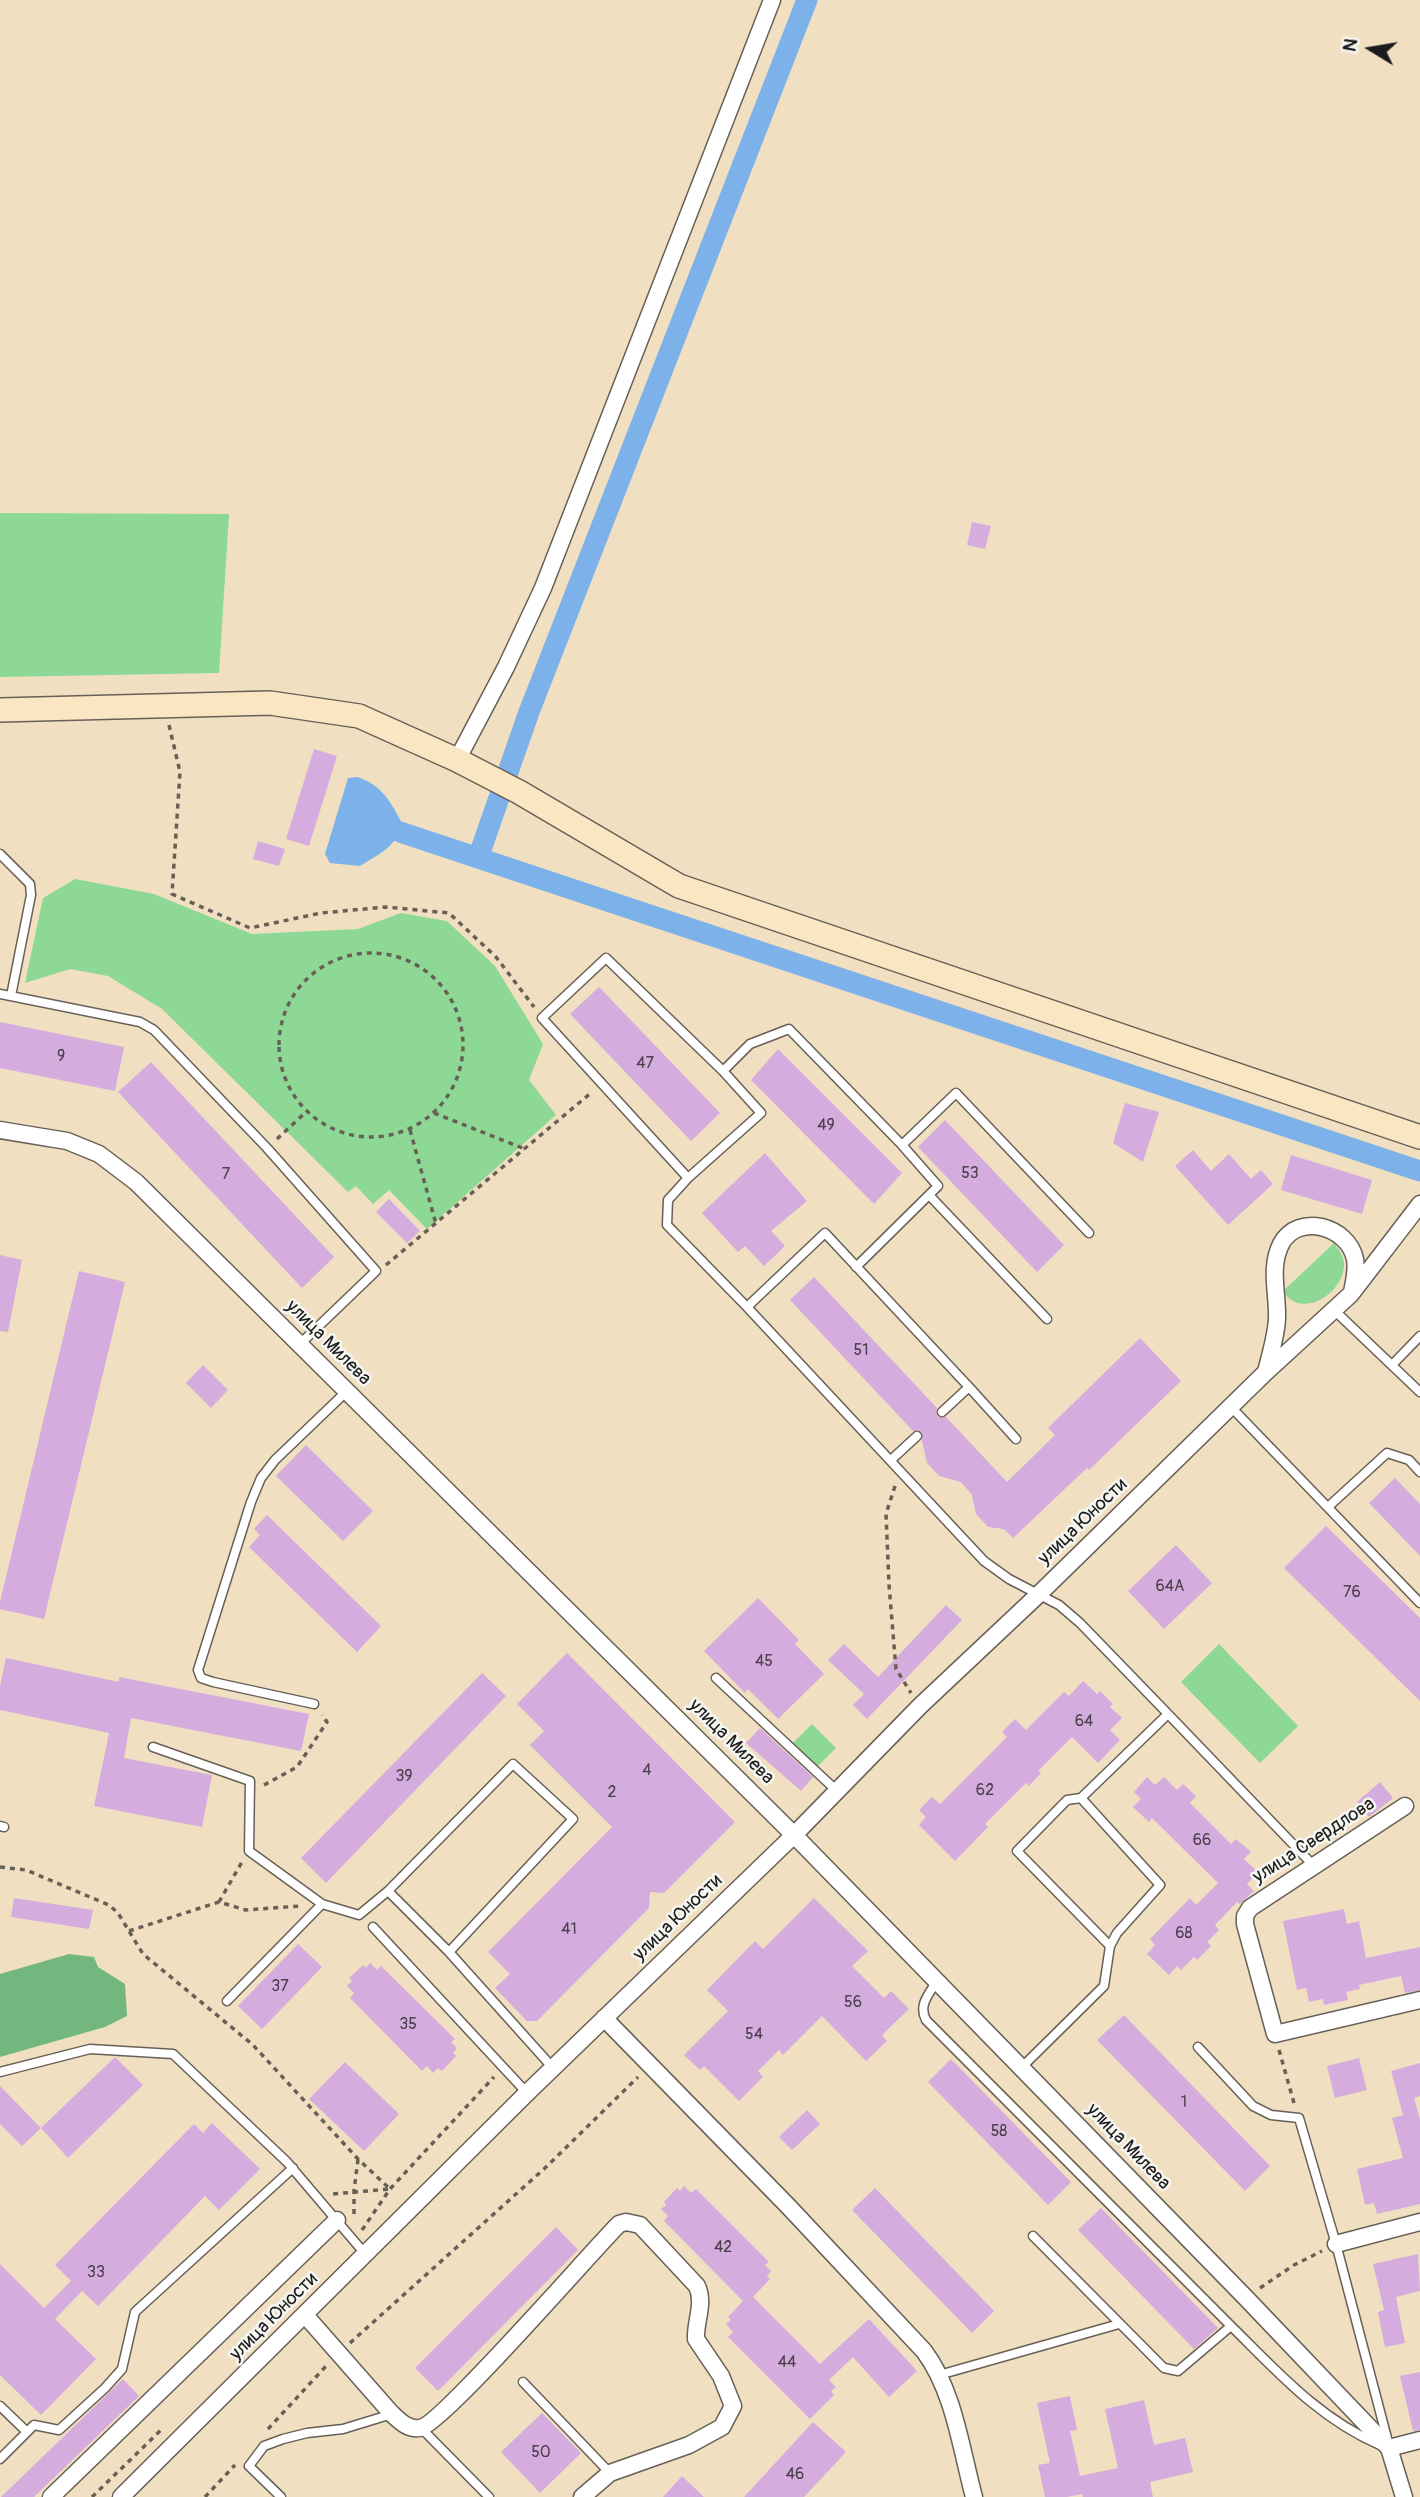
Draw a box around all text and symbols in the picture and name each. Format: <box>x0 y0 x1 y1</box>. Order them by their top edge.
north arrow <box>1336 14 1406 84</box>
text: N <box>1337 36 1363 54</box>
house number: 9 <box>57 1047 65 1067</box>
house number: 47 <box>636 1054 654 1074</box>
house number: 49 <box>817 1116 835 1136</box>
house number: 53 <box>961 1164 979 1184</box>
house number: 7 <box>222 1165 230 1185</box>
street label: улица Милева <box>281 1296 375 1390</box>
house number: 51 <box>854 1341 868 1361</box>
street label: улица Юности <box>1034 1474 1132 1570</box>
house number: 64А <box>1156 1577 1184 1597</box>
house number: 76 <box>1343 1583 1361 1603</box>
house number: 45 <box>755 1652 773 1672</box>
street label: улица Милева <box>684 1695 778 1789</box>
house number: 64 <box>1075 1712 1093 1732</box>
house number: 4 <box>642 1761 652 1781</box>
house number: 39 <box>395 1767 413 1787</box>
house number: 62 <box>976 1781 994 1801</box>
house number: 2 <box>608 1783 616 1803</box>
street label: улица Свердлова <box>1249 1793 1379 1889</box>
house number: 66 <box>1193 1831 1211 1851</box>
street label: улица Юности <box>629 1870 727 1966</box>
house number: 41 <box>561 1920 577 1940</box>
house number: 68 <box>1175 1924 1193 1944</box>
house number: 37 <box>271 1977 289 1997</box>
house number: 56 <box>844 1993 862 2013</box>
house number: 35 <box>399 2015 417 2035</box>
house number: 54 <box>745 2025 763 2045</box>
house number: 1 <box>1181 2093 1187 2113</box>
street label: улица Милева <box>1081 2099 1175 2195</box>
house number: 58 <box>991 2122 1007 2142</box>
house number: 42 <box>714 2238 732 2258</box>
house number: 33 <box>87 2263 105 2283</box>
street label: улица Юности <box>225 2268 323 2366</box>
house number: 44 <box>778 2353 796 2373</box>
house number: 50 <box>531 2443 551 2463</box>
house number: 46 <box>786 2465 804 2485</box>

